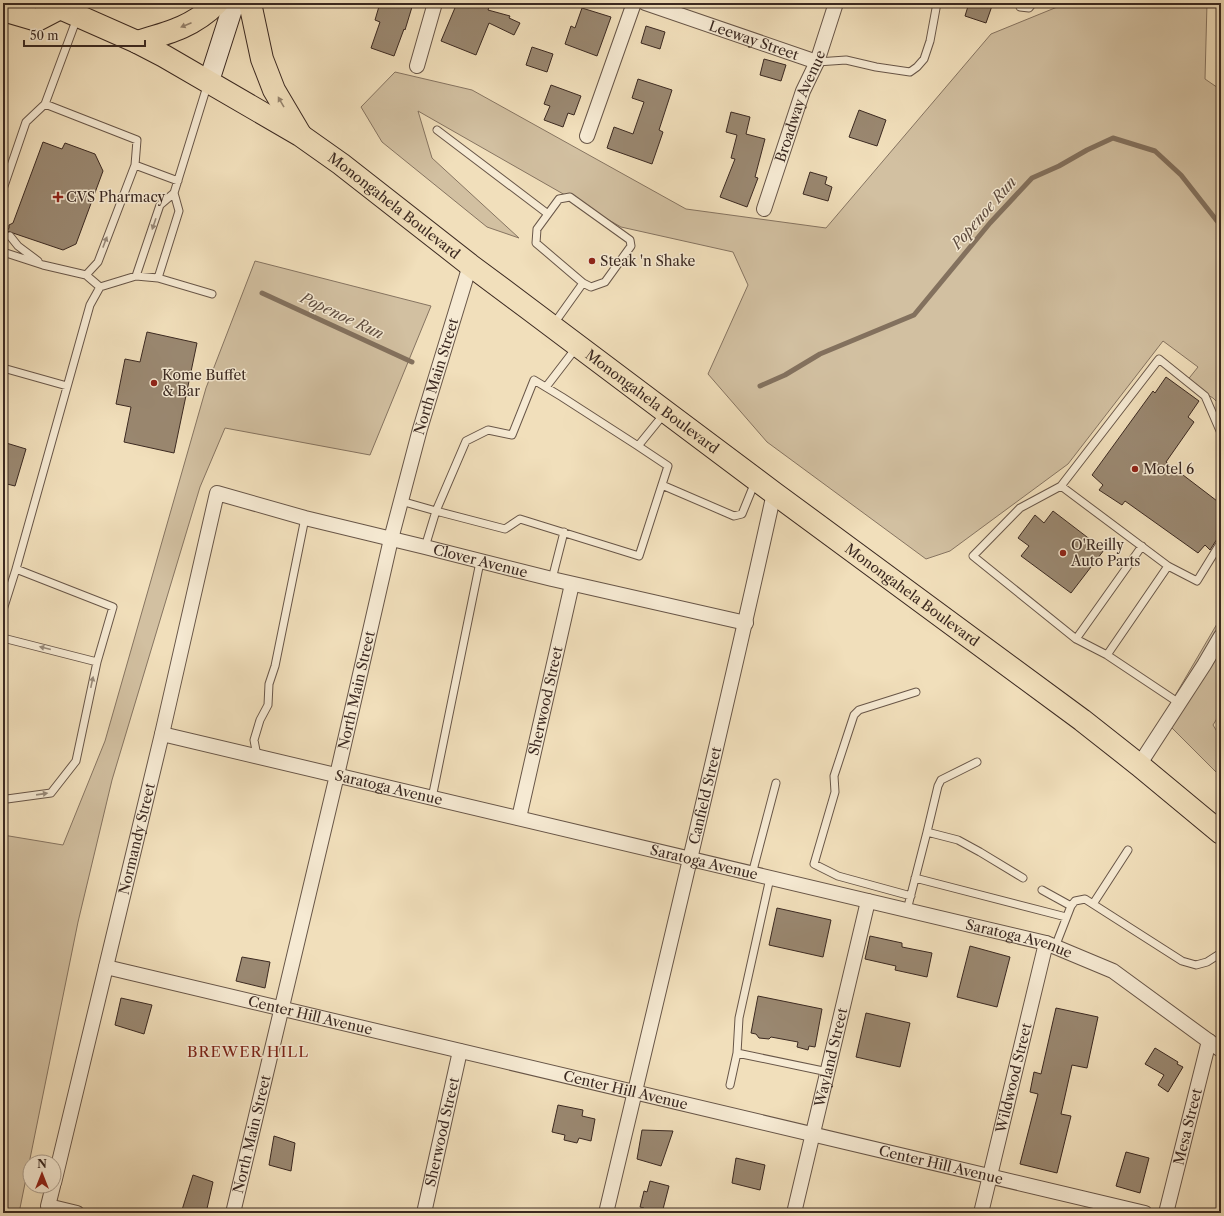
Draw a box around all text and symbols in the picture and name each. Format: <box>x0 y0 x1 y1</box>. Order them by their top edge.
street label: Leeway Street <box>707 17 801 64</box>
scale bar <box>24 22 145 48</box>
one-way arrow <box>179 23 191 29</box>
text: 50 m <box>30 28 59 43</box>
street label: Broadway Avenue <box>771 48 829 165</box>
one-way arrow <box>277 96 284 108</box>
street label: Monongahela Boulevard <box>325 149 464 263</box>
water label: Popenoe Run <box>946 173 1020 253</box>
place label: CVS Pharmacy <box>66 188 166 206</box>
marker: CVS Pharmacy <box>53 192 63 202</box>
one-way arrow <box>150 218 156 230</box>
one-way arrow <box>103 236 109 248</box>
place label: Steak 'n Shake <box>600 252 696 270</box>
marker: Steak 'n Shake <box>587 256 597 266</box>
water label: Popenoe Run <box>297 288 387 343</box>
street label: North Main Street <box>410 316 462 437</box>
street label: Monongahela Boulevard <box>582 346 723 458</box>
place label: Kome Buffet & Bar <box>162 366 246 400</box>
marker: Kome Buffet & Bar <box>149 378 159 388</box>
place label: Motel 6 <box>1143 460 1194 478</box>
marker: Motel 6 <box>1130 464 1140 474</box>
place label: O'Reilly Auto Parts <box>1070 536 1140 570</box>
street label: Monongahela Boulevard <box>841 539 983 651</box>
street label: Clover Avenue <box>431 540 530 582</box>
marker: O'Reilly Auto Parts <box>1058 548 1068 558</box>
street label: North Main Street <box>334 629 379 751</box>
one-way arrow <box>39 645 52 651</box>
street label: Sherwood Street <box>524 645 567 757</box>
one-way arrow <box>90 676 96 689</box>
street label: Canfield Street <box>685 745 725 846</box>
street label: Saratoga Avenue <box>333 766 445 809</box>
street label: Normandy Street <box>115 781 159 896</box>
one-way arrow <box>36 791 48 797</box>
street label: Saratoga Avenue <box>648 841 760 884</box>
street label: Saratoga Avenue <box>964 915 1075 962</box>
street label: Center Hill Avenue <box>246 992 374 1039</box>
street label: Wayland Street <box>810 1006 851 1110</box>
street label: Wildwood Street <box>991 1021 1035 1136</box>
district label: BREWER HILL <box>187 1042 309 1061</box>
street label: Center Hill Avenue <box>562 1067 690 1113</box>
street label: North Main Street <box>229 1073 274 1195</box>
street label: Sherwood Street <box>421 1076 463 1188</box>
street label: Mesa Street <box>1169 1086 1206 1167</box>
street label: Center Hill Avenue <box>877 1141 1005 1188</box>
north arrow <box>22 1154 62 1194</box>
text: N <box>37 1157 47 1171</box>

